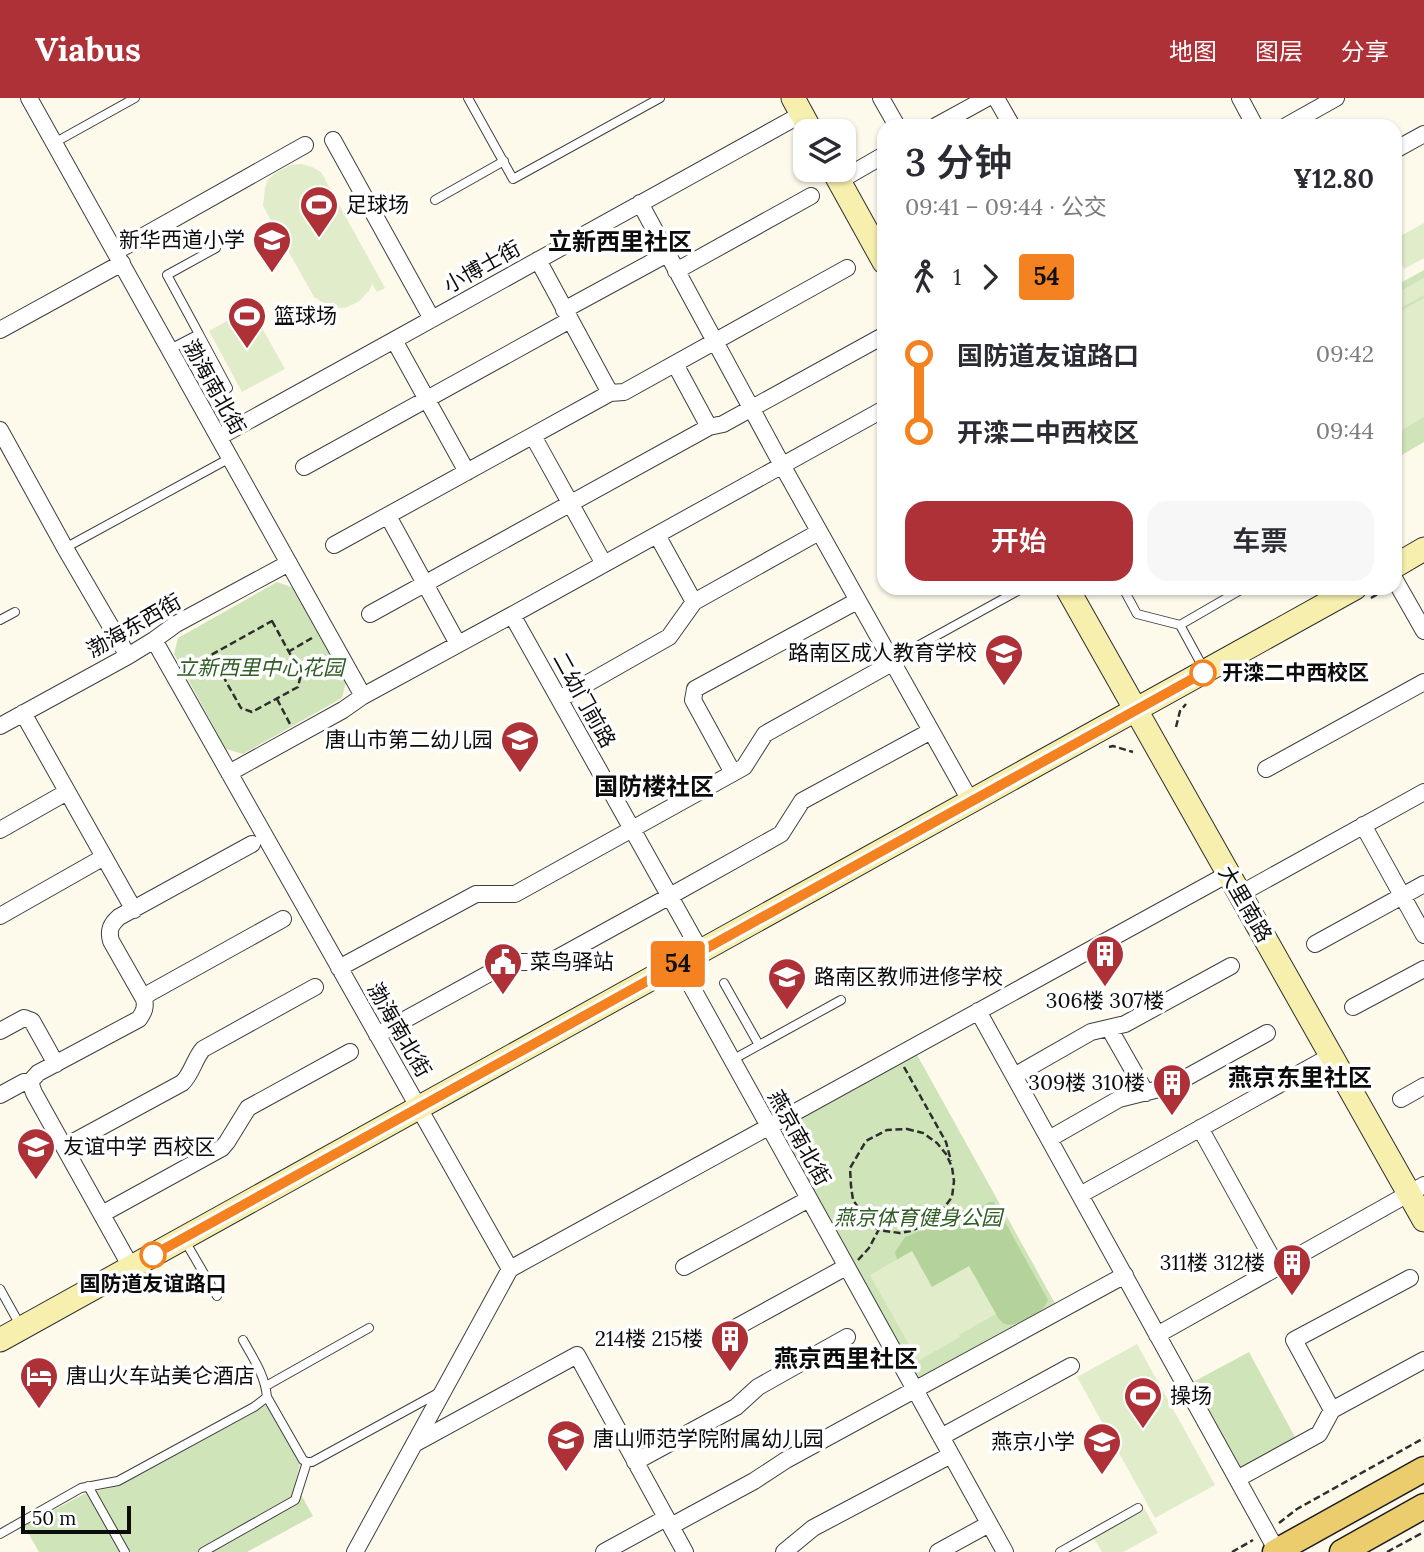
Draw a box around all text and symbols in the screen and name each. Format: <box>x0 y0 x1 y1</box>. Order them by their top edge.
text: Viabus <box>35 28 141 70</box>
text: 地图 <box>1169 36 1217 67</box>
text: 图层 <box>1255 36 1303 67</box>
text: 分享 <box>1341 36 1389 67</box>
map controls <box>793 119 856 182</box>
button: layers <box>793 119 856 182</box>
text: 3 分钟 <box>905 138 1012 186</box>
text: ¥12.80 <box>1293 162 1374 195</box>
sports icon: 足球场 <box>298 184 340 239</box>
place label: 足球场 <box>346 191 409 218</box>
text: 09:41 – 09:44 · 公交 <box>905 192 1107 221</box>
school or university icon: 新华西道小学 <box>251 219 293 274</box>
place label: 新华西道小学 <box>119 226 245 253</box>
district label: 立新西里社区 <box>548 226 692 257</box>
street label: 小博士街 <box>438 234 525 299</box>
icon: walk <box>905 258 943 296</box>
icon: forward <box>971 258 1009 296</box>
text: 54 <box>1033 261 1060 292</box>
text: 1 <box>953 262 961 291</box>
sports icon: 篮球场 <box>226 295 268 350</box>
place label: 篮球场 <box>274 302 337 329</box>
street label: 渤海南北街 <box>177 334 252 439</box>
text: 国防道友谊路口 <box>957 339 1139 372</box>
text: 09:42 <box>1316 339 1374 368</box>
text: 开滦二中西校区 <box>957 416 1139 449</box>
text: 09:44 <box>1316 416 1374 445</box>
button: 开始 <box>905 501 1133 581</box>
button: 车票 <box>1147 501 1374 581</box>
street label: 渤海东西街 <box>82 588 186 664</box>
school or university icon: 路南区成人教育学校 <box>983 632 1025 687</box>
place label: 路南区成人教育学校 <box>788 639 977 666</box>
street label: 二幼门前路 <box>547 647 622 752</box>
park label: 立新西里中心花园 <box>176 654 347 681</box>
place label: 开滦二中西校区 <box>1222 659 1369 686</box>
marker: 开滦二中西校区 <box>1190 660 1216 686</box>
school or university icon: 唐山市第二幼儿园 <box>499 719 541 774</box>
place label: 唐山市第二幼儿园 <box>325 726 493 753</box>
district label: 国防楼社区 <box>594 771 714 802</box>
street label: 大里南路 <box>1213 861 1278 947</box>
building icon: 306楼 307楼 <box>1084 933 1126 988</box>
public building icon: 菜鸟驿站 <box>482 941 524 996</box>
line badge: 54 <box>646 941 710 987</box>
place label: 菜鸟驿站 <box>530 948 614 975</box>
text: 54 <box>665 948 691 979</box>
school or university icon: 路南区教师进修学校 <box>766 956 808 1011</box>
place label: 路南区教师进修学校 <box>814 963 1003 990</box>
street label: 渤海南北街 <box>361 978 437 1082</box>
place label: 306楼 307楼 <box>1046 987 1164 1014</box>
building icon: 309楼 310楼 <box>1151 1062 1193 1117</box>
district label: 燕京东里社区 <box>1228 1062 1372 1093</box>
place label: 309楼 310楼 <box>1028 1069 1145 1096</box>
street label: 燕京南北街 <box>762 1085 837 1190</box>
school or university icon: 友谊中学 西校区 <box>15 1126 57 1181</box>
place label: 友谊中学 西校区 <box>63 1133 216 1160</box>
park label: 燕京体育健身公园 <box>834 1204 1005 1231</box>
marker: 国防道友谊路口 <box>140 1242 166 1268</box>
building icon: 311楼 312楼 <box>1271 1242 1313 1297</box>
place label: 311楼 312楼 <box>1160 1249 1265 1276</box>
place label: 国防道友谊路口 <box>80 1270 227 1297</box>
building icon: 214楼 215楼 <box>709 1318 751 1373</box>
place label: 214楼 215楼 <box>595 1325 703 1352</box>
district label: 燕京西里社区 <box>774 1343 918 1374</box>
hotel icon: 唐山火车站美仑酒店 <box>18 1355 60 1410</box>
place label: 唐山火车站美仑酒店 <box>66 1362 255 1389</box>
sports icon: 操场 <box>1122 1375 1164 1430</box>
place label: 操场 <box>1170 1382 1212 1409</box>
school or university icon: 唐山师范学院附属幼儿园 <box>545 1418 587 1473</box>
school or university icon: 燕京小学 <box>1081 1421 1123 1476</box>
place label: 唐山师范学院附属幼儿园 <box>593 1425 824 1452</box>
place label: 燕京小学 <box>991 1428 1075 1455</box>
scale bar <box>21 1503 131 1535</box>
text: 50 m <box>32 1506 76 1530</box>

